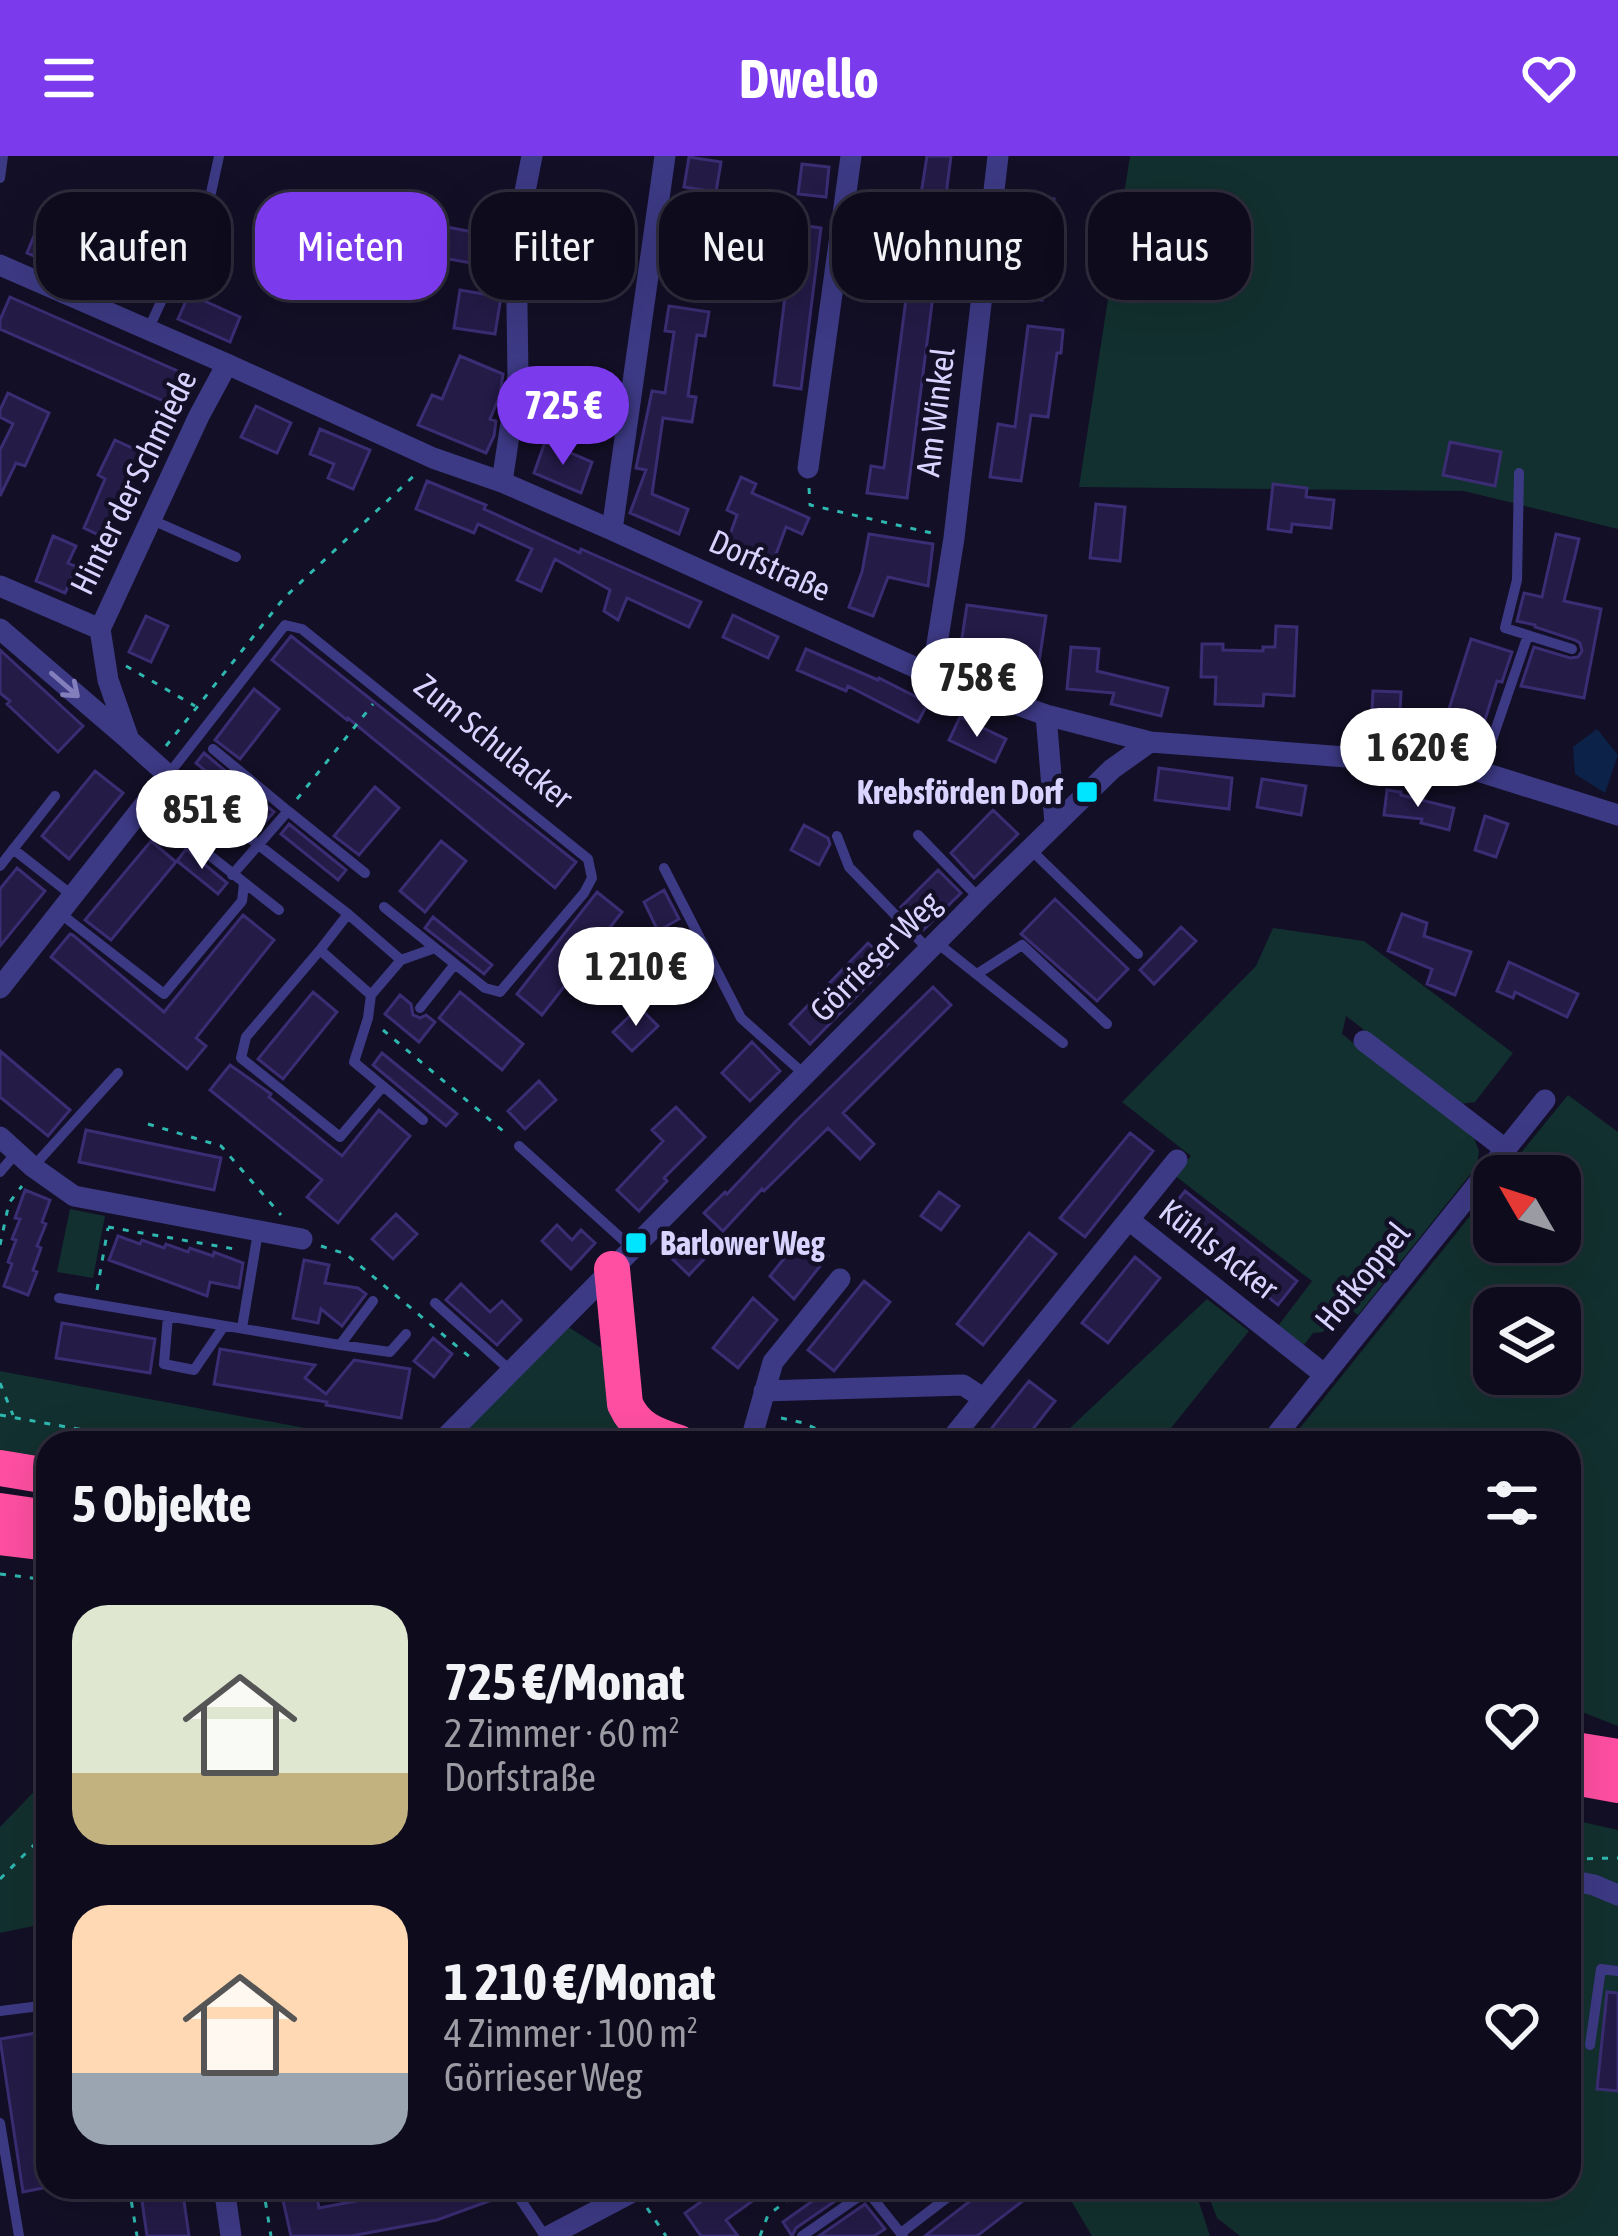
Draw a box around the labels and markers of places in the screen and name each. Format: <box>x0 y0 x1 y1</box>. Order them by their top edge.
pin: 725 € <box>479 366 647 468</box>
pin: 758 € <box>893 638 1061 740</box>
pin: 1 620 € <box>1307 708 1529 810</box>
pin: 851 € <box>118 770 286 872</box>
place label: Krebsförden Dorf <box>857 773 1064 811</box>
marker: Krebsförden Dorf <box>1074 779 1100 805</box>
pin: 1 210 € <box>525 927 747 1029</box>
place label: Barlower Weg <box>660 1224 826 1262</box>
marker: Barlower Weg <box>623 1230 649 1256</box>

